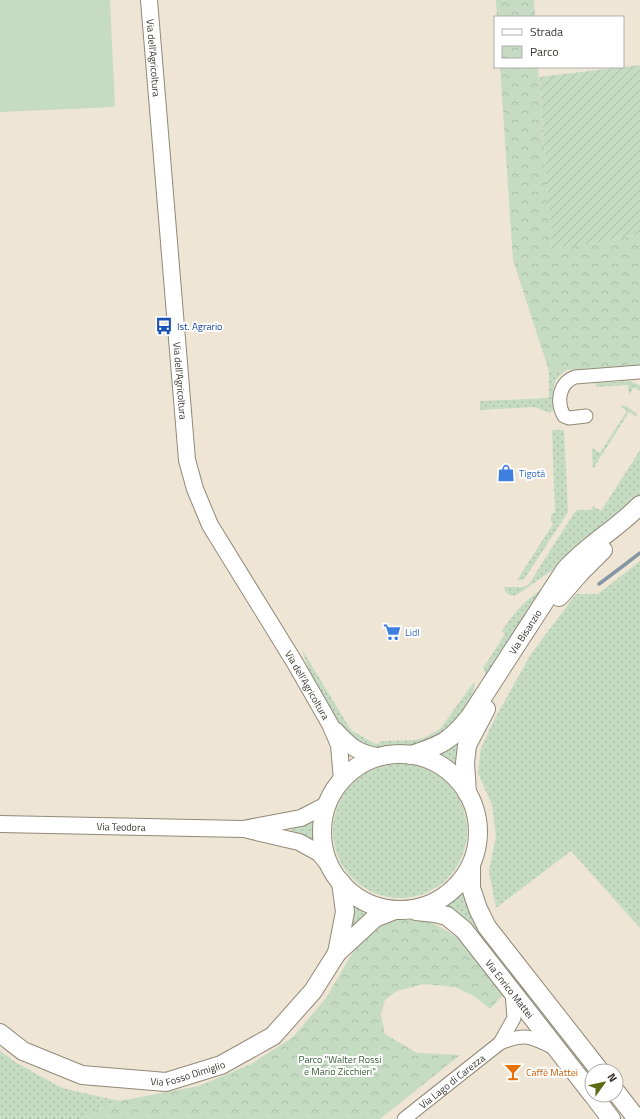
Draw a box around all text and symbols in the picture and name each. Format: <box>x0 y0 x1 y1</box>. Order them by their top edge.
legend <box>494 16 624 68</box>
street label: Via dell'Agricoltura <box>143 18 164 97</box>
text: Strada <box>530 22 563 41</box>
text: Parco <box>530 42 559 61</box>
bus stop icon: Ist. Agrario <box>154 316 174 336</box>
place label: Ist. Agrario <box>177 319 222 334</box>
street label: Via dell'Agricoltura <box>169 341 191 420</box>
shop icon: Tigotà <box>496 463 516 483</box>
place label: Tigotà <box>519 466 545 481</box>
street label: Via Bisanzio <box>505 607 545 657</box>
supermarket icon: Lidl <box>382 622 402 642</box>
place label: Lidl <box>405 625 420 640</box>
street label: Via dell'Agricoltura <box>281 648 333 723</box>
street label: Via Teodora <box>96 819 146 835</box>
street label: Via Enrico Mattei <box>482 956 537 1022</box>
street label: Via Lago di Carezza <box>416 1051 488 1112</box>
park label: Parco "Walter Rossi e Mario Zicchieri" <box>299 1052 381 1079</box>
street label: Via Fosso Dimiglio <box>150 1057 228 1090</box>
bar icon: Caffè Mattei <box>503 1062 523 1082</box>
north arrow <box>584 1063 624 1103</box>
place label: Caffè Mattei <box>526 1065 578 1080</box>
text: N <box>604 1070 621 1085</box>

